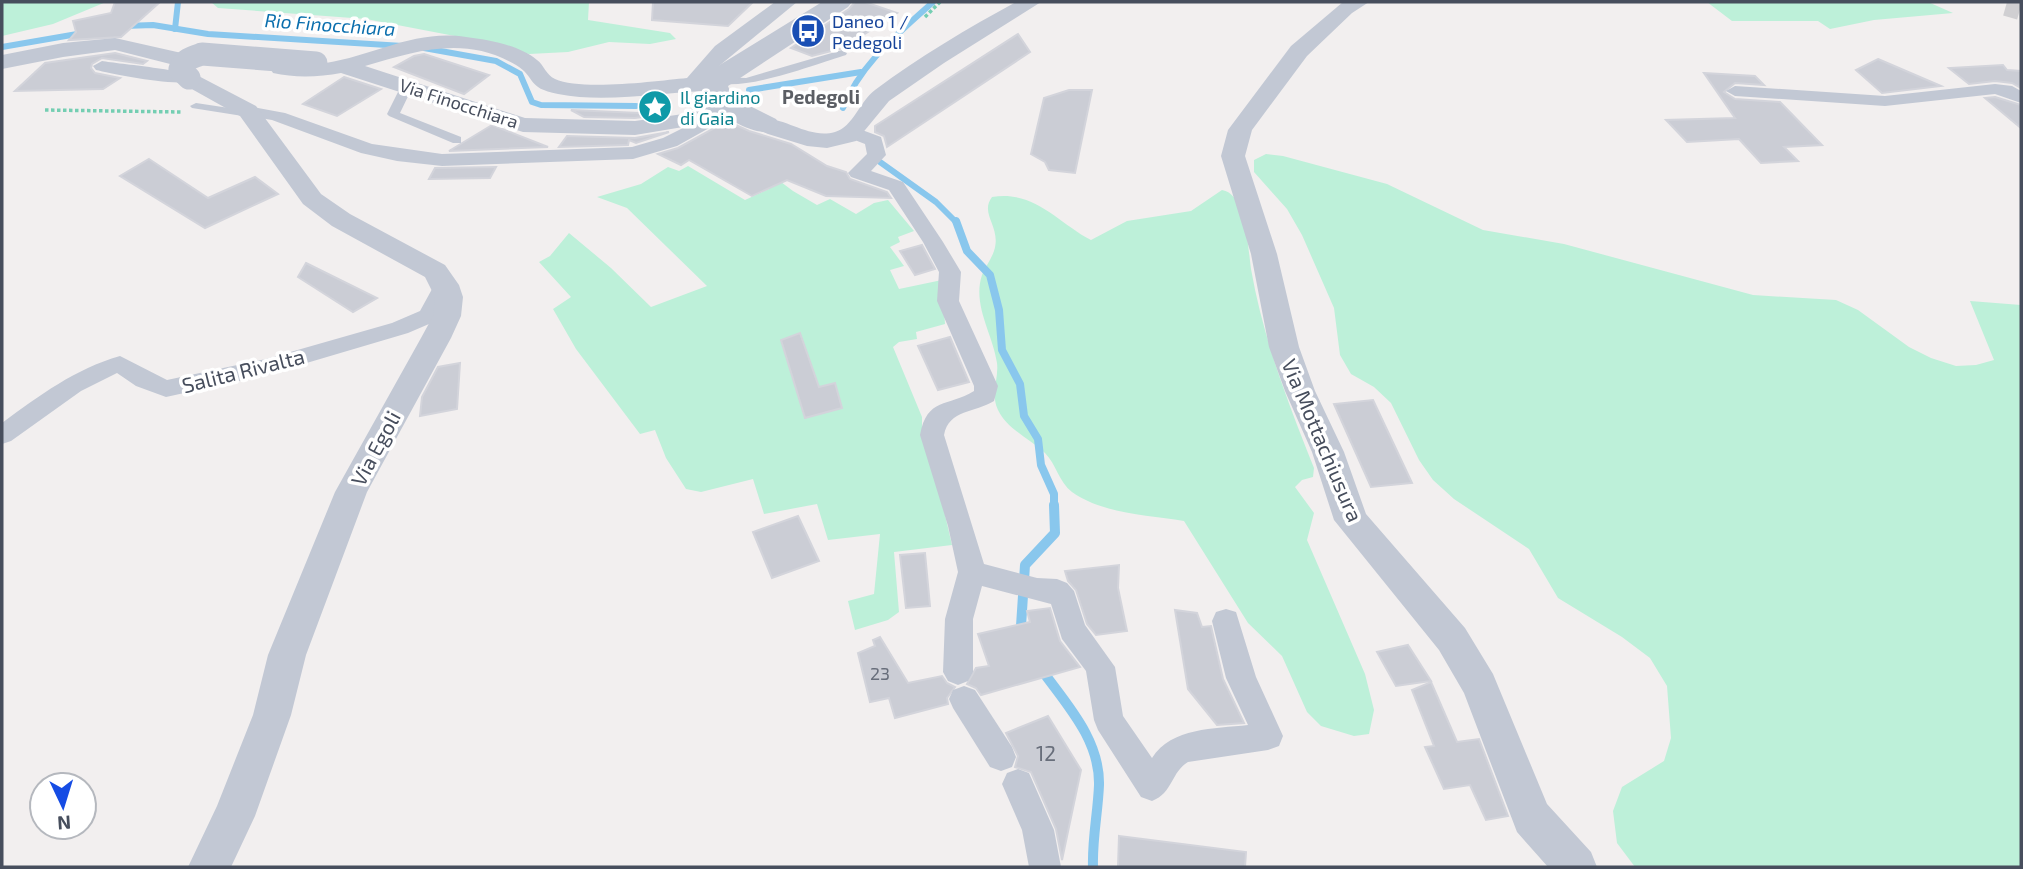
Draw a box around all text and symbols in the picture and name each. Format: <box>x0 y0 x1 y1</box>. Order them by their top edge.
water label: Rio Finocchiara <box>264 8 396 40</box>
place label: Daneo 1 / Pedegoli <box>832 10 909 53</box>
bus stop icon: Daneo 1 / Pedegoli <box>789 12 827 50</box>
street label: Via Finocchiara <box>397 73 521 133</box>
district label: Pedegoli <box>782 85 860 108</box>
place label: Il giardino di Gaia <box>680 86 761 129</box>
place icon: Il giardino di Gaia <box>636 88 674 126</box>
street label: Salita Rivalta <box>179 343 307 397</box>
street label: Via Mottachiusura <box>1277 355 1369 525</box>
street label: Via Egoli <box>345 406 405 490</box>
house number: 23 <box>870 662 890 684</box>
house number: 12 <box>1036 740 1056 765</box>
north arrow <box>28 771 98 841</box>
text: N <box>57 812 72 835</box>

